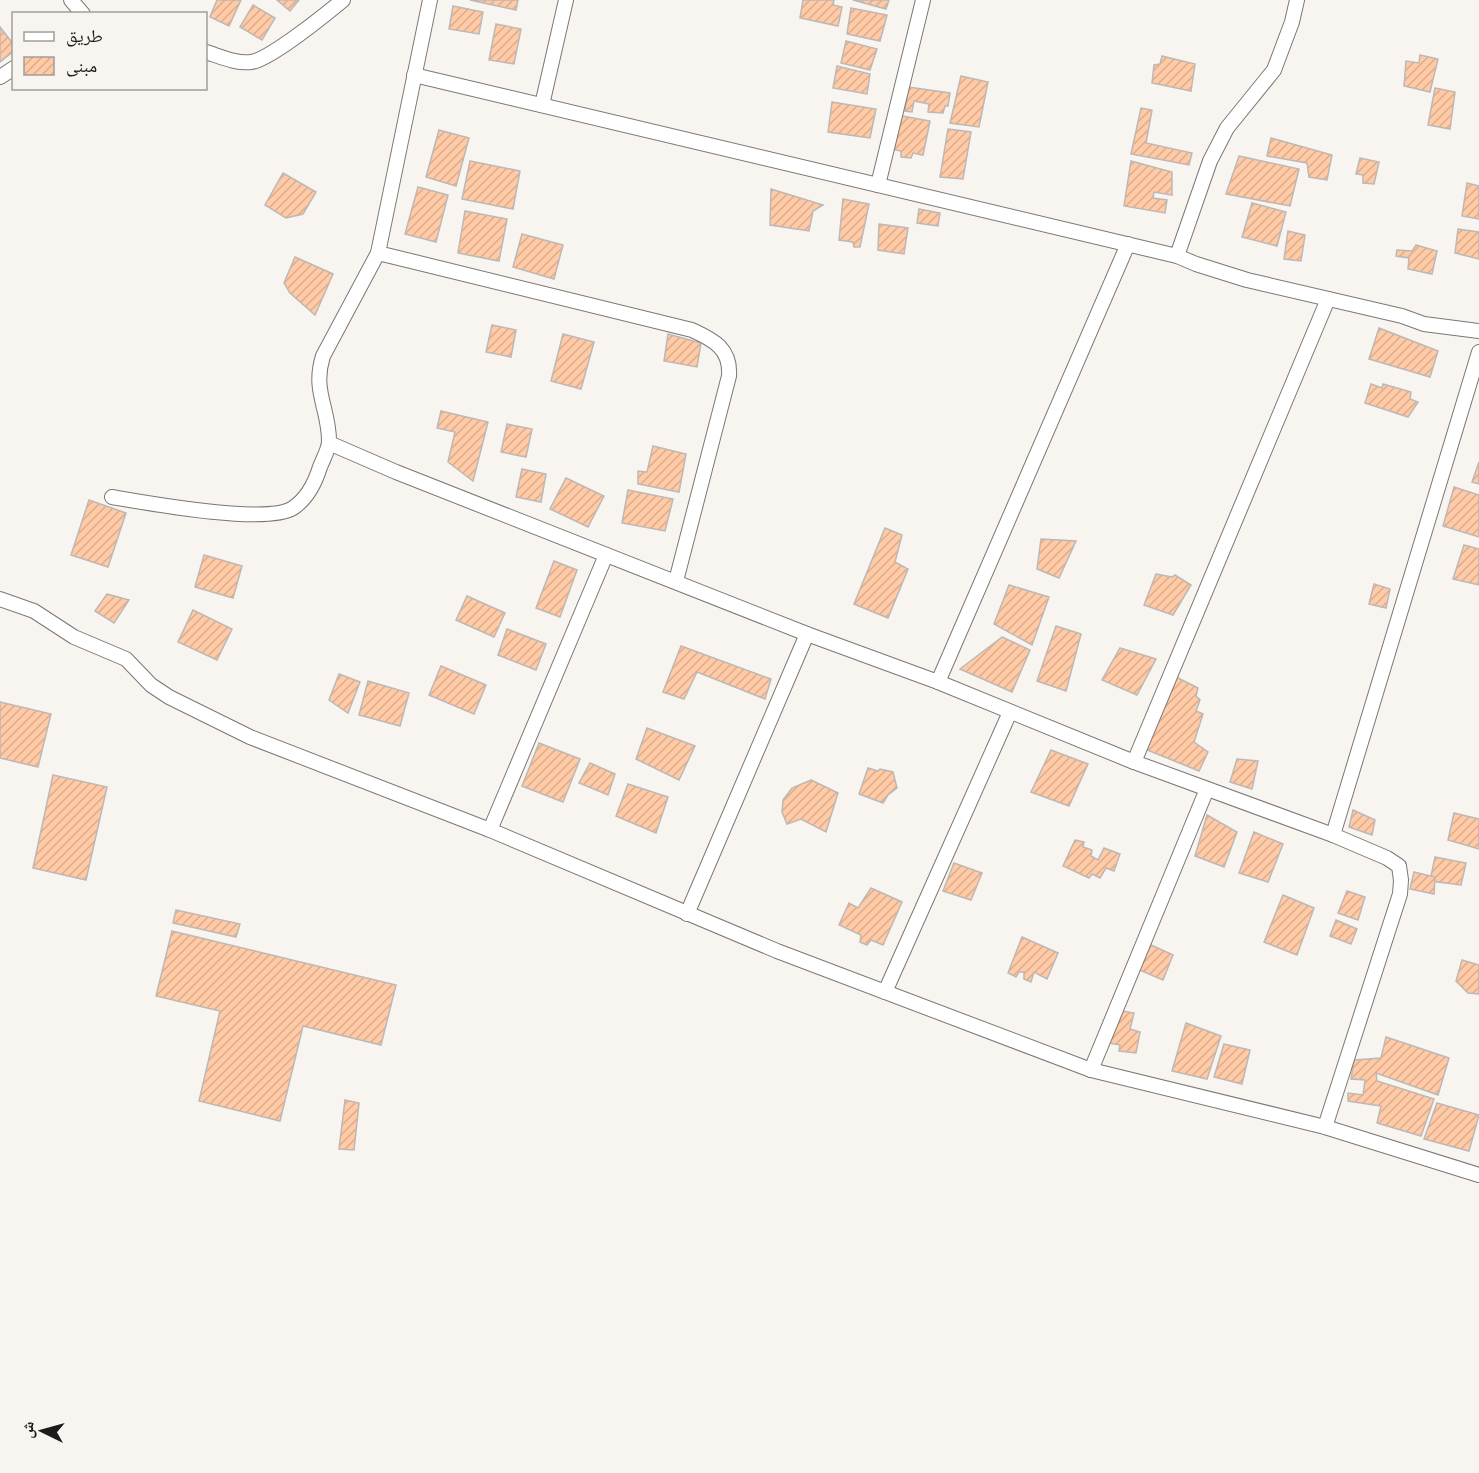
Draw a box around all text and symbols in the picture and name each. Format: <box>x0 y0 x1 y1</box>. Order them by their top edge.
legend <box>12 12 207 90</box>
text: طريق <box>66 23 103 50</box>
text: مبنى <box>66 53 97 80</box>
north arrow <box>12 1401 72 1461</box>
text: ش <box>15 1420 41 1439</box>

